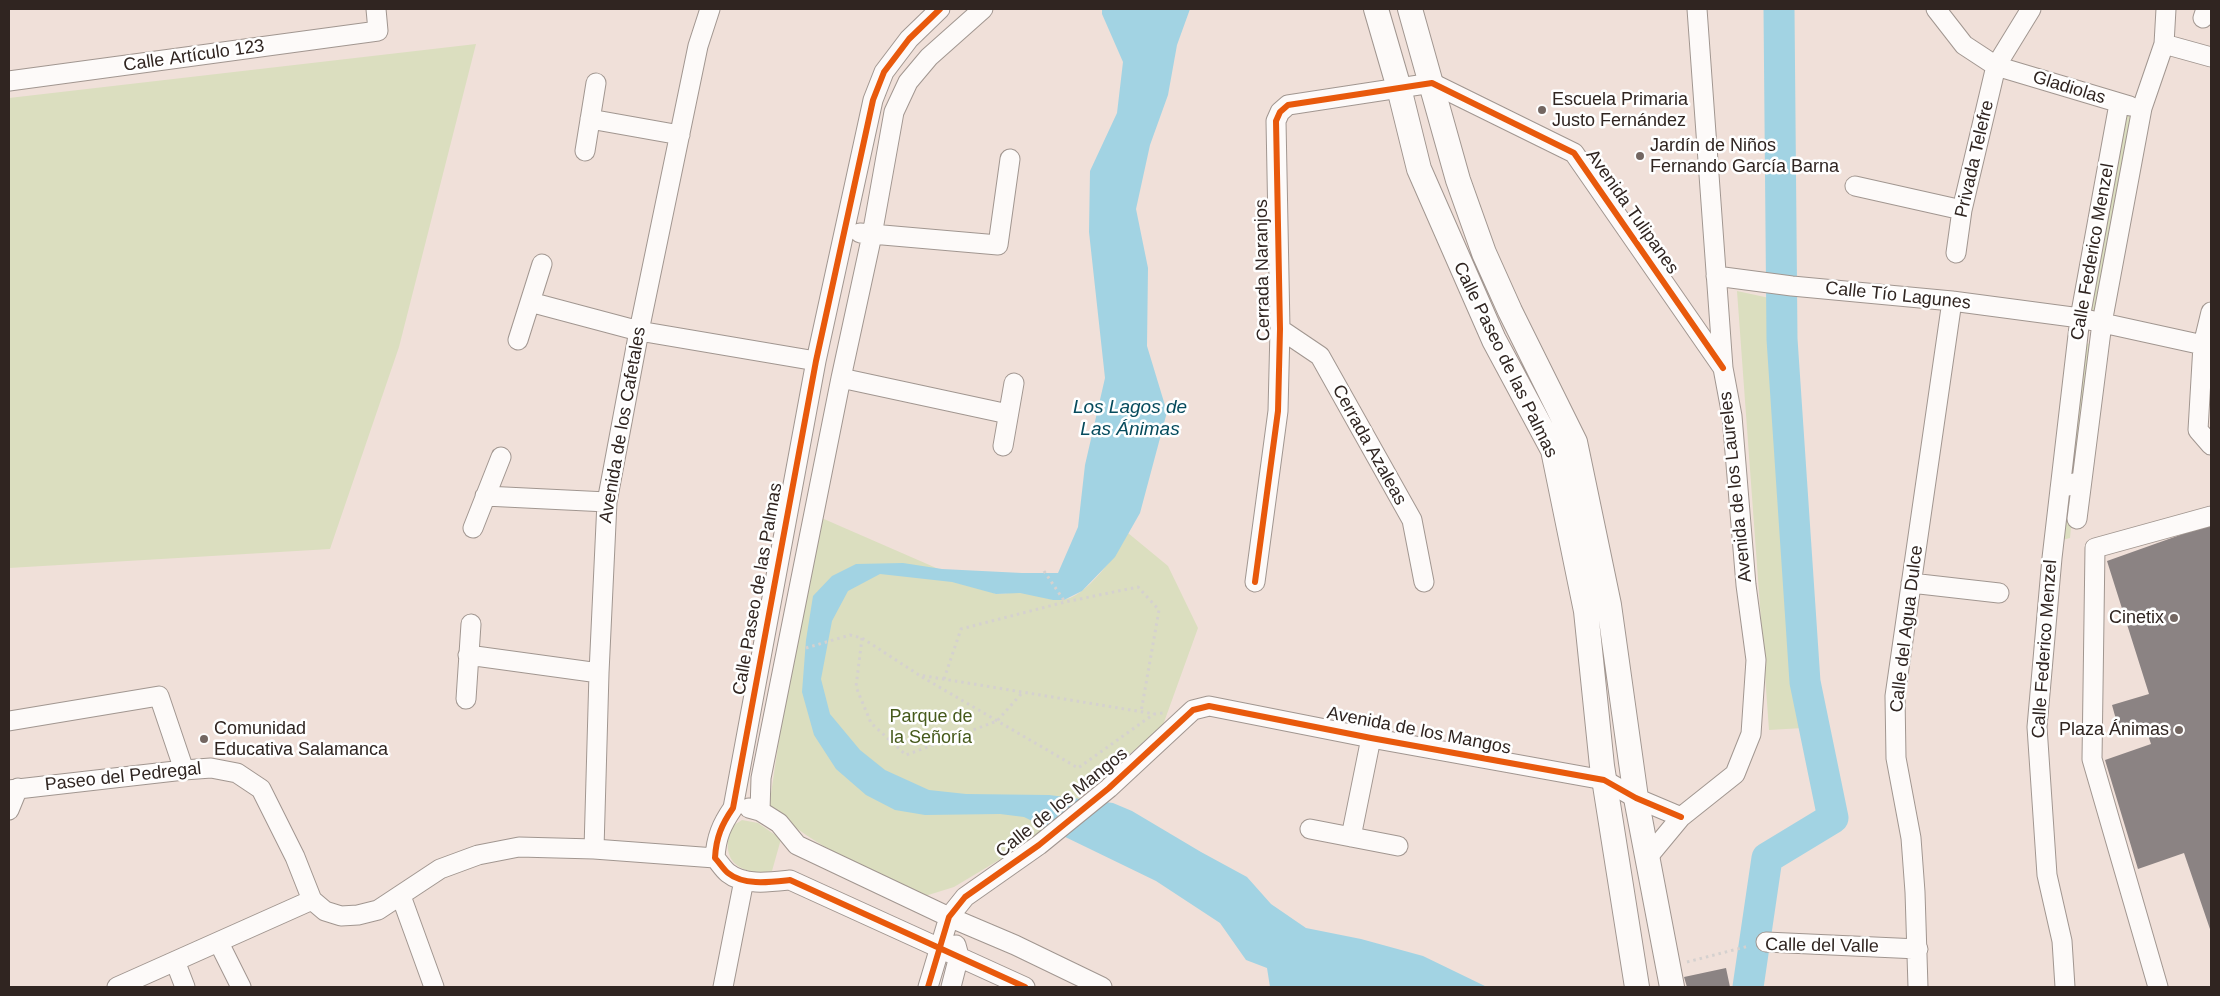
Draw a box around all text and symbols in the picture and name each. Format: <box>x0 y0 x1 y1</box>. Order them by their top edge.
street label: Calle Artículo 123 <box>122 35 266 77</box>
street label: Gladiolas <box>2030 67 2108 109</box>
place label: Escuela Primaria Justo Fernández <box>1552 89 1688 132</box>
street label: Privada Telefre <box>1951 98 1999 220</box>
marker: Escuela Primaria Justo Fernández <box>1536 104 1548 116</box>
place label: Jardín de Niños Fernando García Barna <box>1650 135 1839 178</box>
street label: Avenida Tulipanes <box>1581 146 1683 278</box>
marker: Jardín de Niños Fernando García Barna <box>1634 150 1646 162</box>
street label: Calle Federico Menzel <box>2067 162 2119 342</box>
street label: Cerrada Naranjos <box>1251 199 1275 341</box>
street label: Calle Paseo de las Palmas <box>1448 259 1562 461</box>
street label: Calle Tío Lagunes <box>1824 278 1972 314</box>
street label: Avenida de los Cafetales <box>595 325 651 525</box>
street label: Cerrada Azaleas <box>1327 381 1411 509</box>
street label: Avenida de los Laureles <box>1715 390 1757 584</box>
water label: Los Lagos de Las Ánimas <box>1073 397 1187 441</box>
street label: Calle Paseo de las Palmas <box>729 481 787 697</box>
street label: Calle del Agua Dulce <box>1886 544 1928 714</box>
street label: Calle Federico Menzel <box>2028 559 2062 739</box>
place label: Cinetix <box>2109 607 2164 629</box>
marker: Cinetix <box>2168 612 2180 624</box>
street label: Avenida de los Mangos <box>1325 703 1513 759</box>
park label: Parque de la Señoría <box>889 706 973 749</box>
place label: Comunidad Educativa Salamanca <box>214 718 388 761</box>
place label: Plaza Ánimas <box>2059 719 2169 741</box>
marker: Plaza Ánimas <box>2173 724 2185 736</box>
marker: Comunidad Educativa Salamanca <box>198 733 210 745</box>
street label: Calle de los Mangos <box>992 743 1132 863</box>
street label: Paseo del Pedregal <box>44 758 202 796</box>
street label: Calle del Valle <box>1765 934 1879 958</box>

